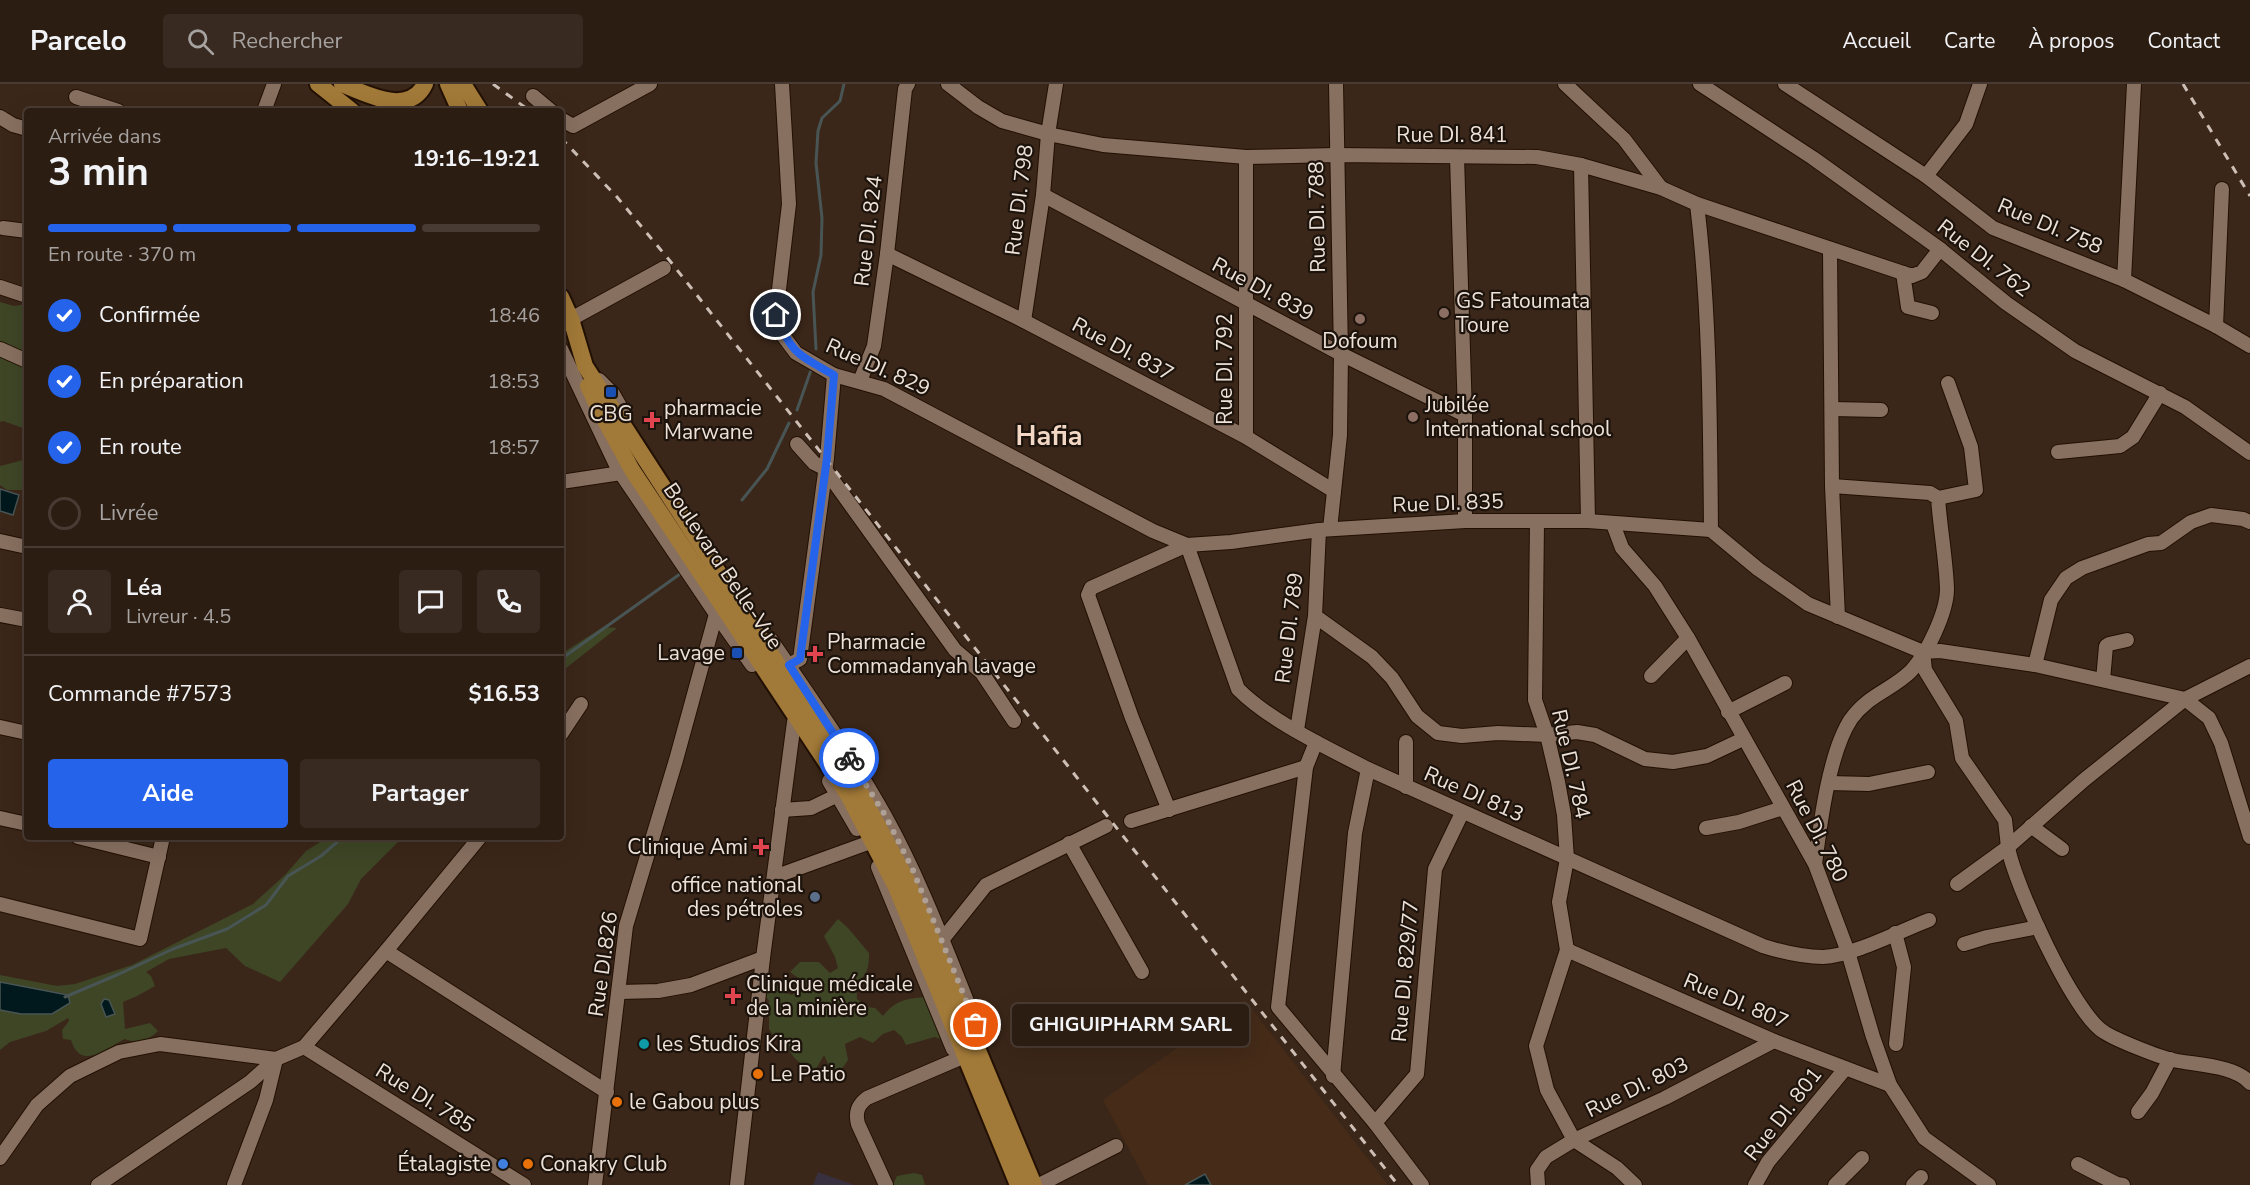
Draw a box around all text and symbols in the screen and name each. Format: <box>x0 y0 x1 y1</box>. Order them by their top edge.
search box <box>163 14 583 68</box>
text: Parcelo <box>30 22 127 60</box>
icon: search <box>184 25 217 58</box>
text: Rechercher <box>232 26 342 56</box>
text: Accueil <box>1842 27 1911 55</box>
text: Carte <box>1944 27 1995 55</box>
text: À propos <box>2028 27 2114 55</box>
text: Contact <box>2147 27 2220 55</box>
street label: Rue DI. 841 <box>1396 121 1508 149</box>
text: Arrivée dans <box>48 123 161 150</box>
street label: Rue DI. 798 <box>998 143 1040 257</box>
text: 19:16–19:21 <box>412 144 540 174</box>
text: 3 min <box>48 146 149 199</box>
street label: Rue DI. 788 <box>1302 161 1332 273</box>
street label: Rue DI. 824 <box>847 174 889 288</box>
street label: Rue DI. 758 <box>1993 191 2107 261</box>
street label: Rue DI. 762 <box>1932 213 2036 303</box>
text: En route · 370 m <box>48 241 196 268</box>
street label: Rue DI. 839 <box>1207 251 1319 327</box>
place label: GS Fatoumata Toure <box>1456 287 1590 339</box>
pin <box>750 289 801 340</box>
icon: home <box>759 298 792 331</box>
icon: check <box>48 299 81 332</box>
text: Confirmée <box>99 300 200 330</box>
text: 18:46 <box>487 302 540 329</box>
marker: GS Fatoumata Toure <box>1437 306 1451 320</box>
street label: Rue DI. 837 <box>1067 311 1179 387</box>
marker: Dofoum <box>1353 312 1367 326</box>
street label: Rue DI. 792 <box>1211 313 1239 425</box>
place label: Dofoum <box>1322 327 1398 355</box>
street label: Rue DI. 829 <box>821 332 935 402</box>
icon: check <box>48 365 81 398</box>
text: En préparation <box>99 366 244 396</box>
text: 18:53 <box>487 368 540 395</box>
marker: CBG <box>604 385 618 399</box>
place label: Jubilée International school <box>1424 391 1612 443</box>
place label: pharmacie Marwane <box>664 394 762 446</box>
place label: CBG <box>589 400 633 428</box>
marker: Jubilée International school <box>1406 410 1420 424</box>
marker: pharmacie Marwane <box>645 413 659 427</box>
district label: Hafia <box>1016 418 1082 455</box>
icon: check <box>48 431 81 464</box>
text: En route <box>99 432 182 462</box>
text: 18:57 <box>487 434 540 461</box>
street label: Boulevard Belle-Vue <box>657 477 789 655</box>
street label: Rue DI. 835 <box>1392 487 1504 519</box>
text: Livrée <box>99 498 159 528</box>
button: person <box>48 570 111 633</box>
button: chat <box>399 570 462 633</box>
button: phone <box>477 570 540 633</box>
street label: Rue DI. 789 <box>1268 571 1310 685</box>
text: Léa <box>126 573 162 603</box>
text: Livreur · 4.5 <box>126 603 231 630</box>
place label: Pharmacie Commadanyah lavage <box>827 628 1036 680</box>
place label: Lavage <box>657 639 725 667</box>
marker: Lavage <box>730 646 744 660</box>
marker: Pharmacie Commadanyah lavage <box>808 647 822 661</box>
text: Commande #7573 <box>48 679 232 709</box>
text: $16.53 <box>469 679 540 709</box>
street label: Rue DI. 784 <box>1545 707 1597 821</box>
courier <box>819 728 879 788</box>
icon: bike <box>833 742 866 775</box>
button: Aide <box>48 759 288 828</box>
button: Partager <box>300 759 540 828</box>
street label: Rue DI 813 <box>1420 760 1528 828</box>
street label: Rue DI. 780 <box>1779 775 1855 887</box>
place label: Clinique Ami <box>627 833 748 861</box>
marker: Clinique Ami <box>752 838 770 856</box>
place label: office national des pétroles <box>671 871 804 923</box>
marker: office national des pétroles <box>808 890 822 904</box>
street label: Rue DI. 829/77 <box>1385 899 1425 1043</box>
street label: Rue DI.826 <box>582 910 624 1018</box>
street label: Rue DI. 807 <box>1679 966 1793 1036</box>
place label: Clinique médicale de la minière <box>746 970 913 1022</box>
marker: Clinique médicale de la minière <box>724 987 742 1005</box>
pin <box>950 999 1001 1050</box>
callout: GHIGUIPHARM SARL <box>1012 1004 1249 1046</box>
icon: bag <box>959 1008 992 1041</box>
text: GHIGUIPHARM SARL <box>1029 1011 1232 1038</box>
place label: les Studios Kira <box>656 1030 802 1058</box>
marker: les Studios Kira <box>637 1037 651 1051</box>
street label: Rue DI. 803 <box>1581 1050 1693 1124</box>
street label: Rue DI. 785 <box>370 1057 480 1139</box>
place label: Le Patio <box>770 1060 846 1088</box>
street label: Rue DI. 801 <box>1738 1062 1828 1166</box>
marker: Le Patio <box>751 1067 765 1081</box>
place label: le Gabou plus <box>629 1088 760 1116</box>
marker: le Gabou plus <box>610 1095 624 1109</box>
place label: Étalagiste <box>397 1150 491 1178</box>
place label: Conakry Club <box>540 1150 667 1178</box>
marker: Étalagiste <box>496 1157 510 1171</box>
marker: Conakry Club <box>521 1157 535 1171</box>

